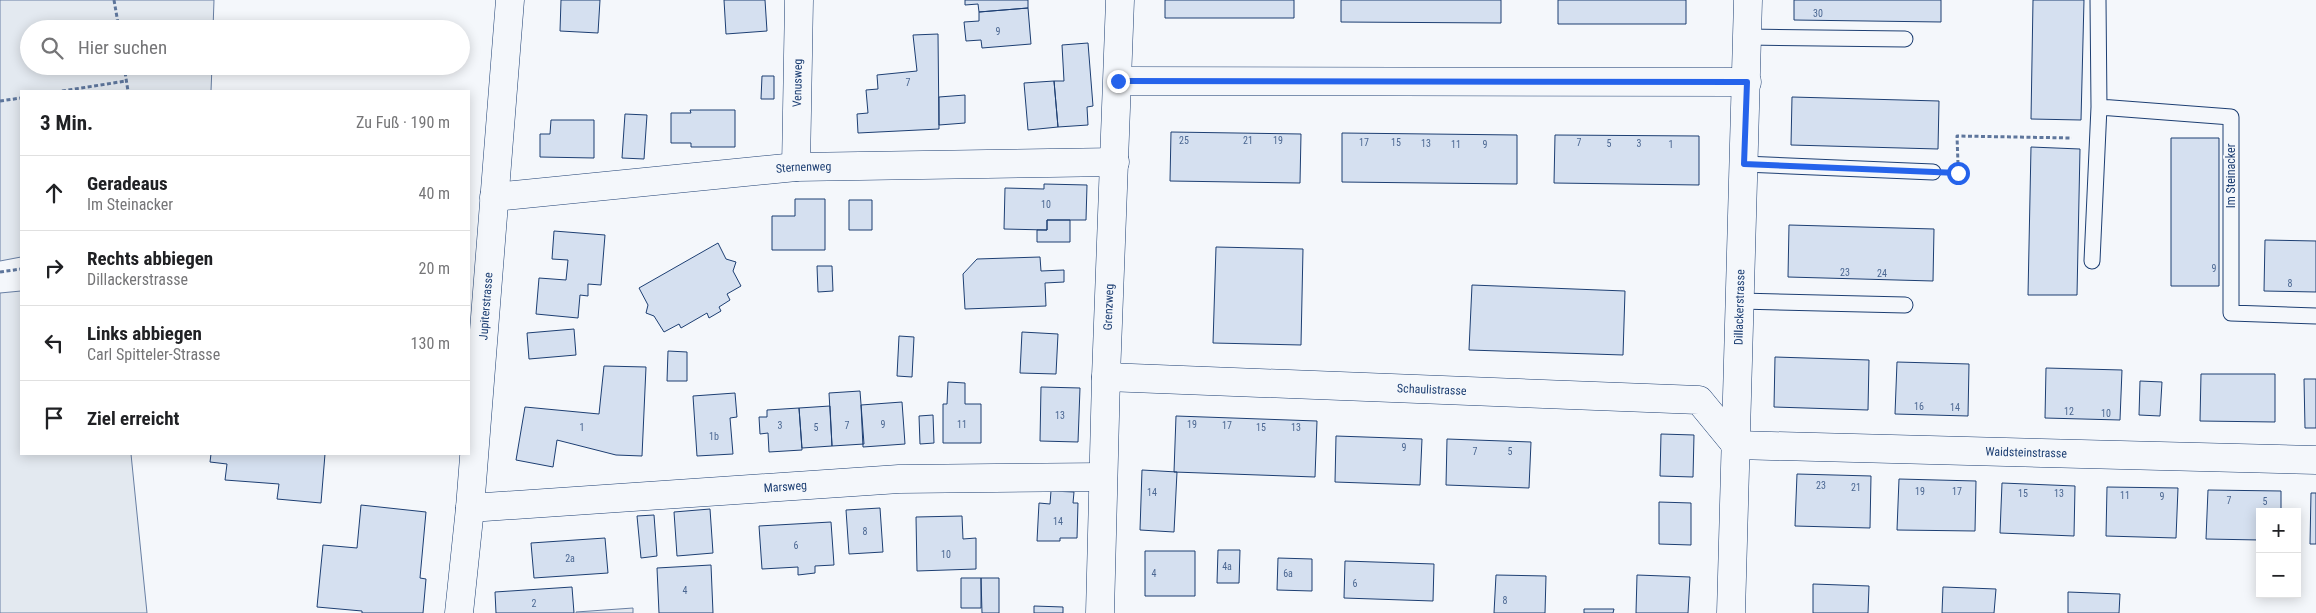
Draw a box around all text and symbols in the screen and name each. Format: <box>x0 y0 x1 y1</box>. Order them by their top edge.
house number: 30 <box>1813 8 1823 19</box>
search box <box>20 20 470 75</box>
house number: 9 <box>996 26 1001 37</box>
icon: search <box>38 34 66 62</box>
text: Hier suchen <box>78 36 167 59</box>
street label: Venusweg <box>790 59 805 107</box>
route end <box>1107 70 1130 93</box>
house number: 7 <box>906 77 911 88</box>
text: 3 Min. <box>40 111 93 135</box>
text: Zu Fuß · 190 m <box>356 113 450 132</box>
house number: 25 <box>1179 135 1189 146</box>
house number: 21 <box>1243 135 1253 146</box>
house number: 19 <box>1273 135 1283 146</box>
house number: 17 <box>1359 137 1369 148</box>
house number: 15 <box>1391 137 1401 148</box>
house number: 7 <box>1577 137 1582 148</box>
house number: 13 <box>1421 138 1431 149</box>
house number: 5 <box>1607 138 1612 149</box>
house number: 3 <box>1637 138 1642 149</box>
house number: 11 <box>1451 139 1461 150</box>
house number: 9 <box>1483 139 1488 150</box>
house number: 1 <box>1669 139 1673 150</box>
street label: Im Steinacker <box>2224 143 2238 208</box>
street label: Sternenweg <box>775 159 832 176</box>
route start <box>1947 162 1970 185</box>
text: Geradeaus <box>87 172 168 195</box>
icon: ahead <box>40 179 68 207</box>
text: 40 m <box>418 184 450 203</box>
text: Im Steinacker <box>87 195 173 214</box>
house number: 10 <box>1041 199 1051 210</box>
text: Rechts abbiegen <box>87 247 213 270</box>
icon: right <box>40 254 68 282</box>
text: 20 m <box>418 259 450 278</box>
house number: 9 <box>2212 263 2217 274</box>
house number: 23 <box>1840 267 1850 278</box>
house number: 24 <box>1877 268 1887 279</box>
street label: Dillackerstrasse <box>1731 269 1748 345</box>
text: Dillackerstrasse <box>87 270 188 289</box>
street label: Jupiterstrasse <box>476 271 496 341</box>
house number: 8 <box>2288 278 2293 289</box>
street label: Grenzweg <box>1101 283 1116 331</box>
text: Links abbiegen <box>87 322 202 345</box>
icon: left <box>40 329 68 357</box>
text: 130 m <box>411 334 450 353</box>
text: Carl Spitteler-Strasse <box>87 345 220 364</box>
street label: Schaulistrasse <box>1397 381 1467 398</box>
house number: 16 <box>1914 401 1924 412</box>
house number: 14 <box>1950 402 1960 413</box>
icon: arrive <box>40 404 68 432</box>
house number: 12 <box>2064 406 2074 417</box>
text: Ziel erreicht <box>87 407 179 430</box>
house number: 10 <box>2101 408 2111 419</box>
house number: 13 <box>1055 410 1065 421</box>
house number: 9 <box>881 419 886 430</box>
house number: 11 <box>957 419 967 430</box>
house number: 19 <box>1187 419 1197 430</box>
house number: 3 <box>778 420 783 431</box>
house number: 7 <box>845 420 850 431</box>
house number: 17 <box>1222 420 1232 431</box>
house number: 1 <box>580 422 584 433</box>
house number: 5 <box>814 422 819 433</box>
house number: 15 <box>1256 422 1266 433</box>
house number: 13 <box>1291 422 1301 433</box>
house number: 1b <box>709 431 719 442</box>
house number: 9 <box>1402 442 1407 453</box>
street label: Waidsteinstrasse <box>1985 444 2067 461</box>
house number: 7 <box>1473 446 1478 457</box>
house number: 5 <box>1508 446 1513 457</box>
street label: Marsweg <box>763 478 807 495</box>
house number: 23 <box>1816 480 1826 491</box>
house number: 21 <box>1851 482 1861 493</box>
house number: 19 <box>1915 486 1925 497</box>
house number: 17 <box>1952 486 1962 497</box>
house number: 14 <box>1147 487 1157 498</box>
house number: 15 <box>2018 488 2028 499</box>
house number: 13 <box>2054 488 2064 499</box>
house number: 11 <box>2120 490 2130 501</box>
house number: 9 <box>2160 491 2165 502</box>
house number: 7 <box>2227 495 2232 506</box>
house number: 5 <box>2263 496 2268 507</box>
map controls <box>2256 508 2301 598</box>
button: + <box>2256 508 2301 553</box>
house number: 14 <box>1053 516 1063 527</box>
house number: 8 <box>863 526 868 537</box>
house number: 6 <box>794 540 799 551</box>
house number: 10 <box>941 549 951 560</box>
house number: 2a <box>565 553 575 564</box>
button: − <box>2256 553 2301 598</box>
house number: 4a <box>1222 561 1232 572</box>
house number: 4 <box>1152 568 1157 579</box>
house number: 6a <box>1283 568 1293 579</box>
house number: 6 <box>1353 578 1358 589</box>
house number: 4 <box>683 585 688 596</box>
house number: 8 <box>1503 595 1508 606</box>
house number: 2 <box>532 598 537 609</box>

